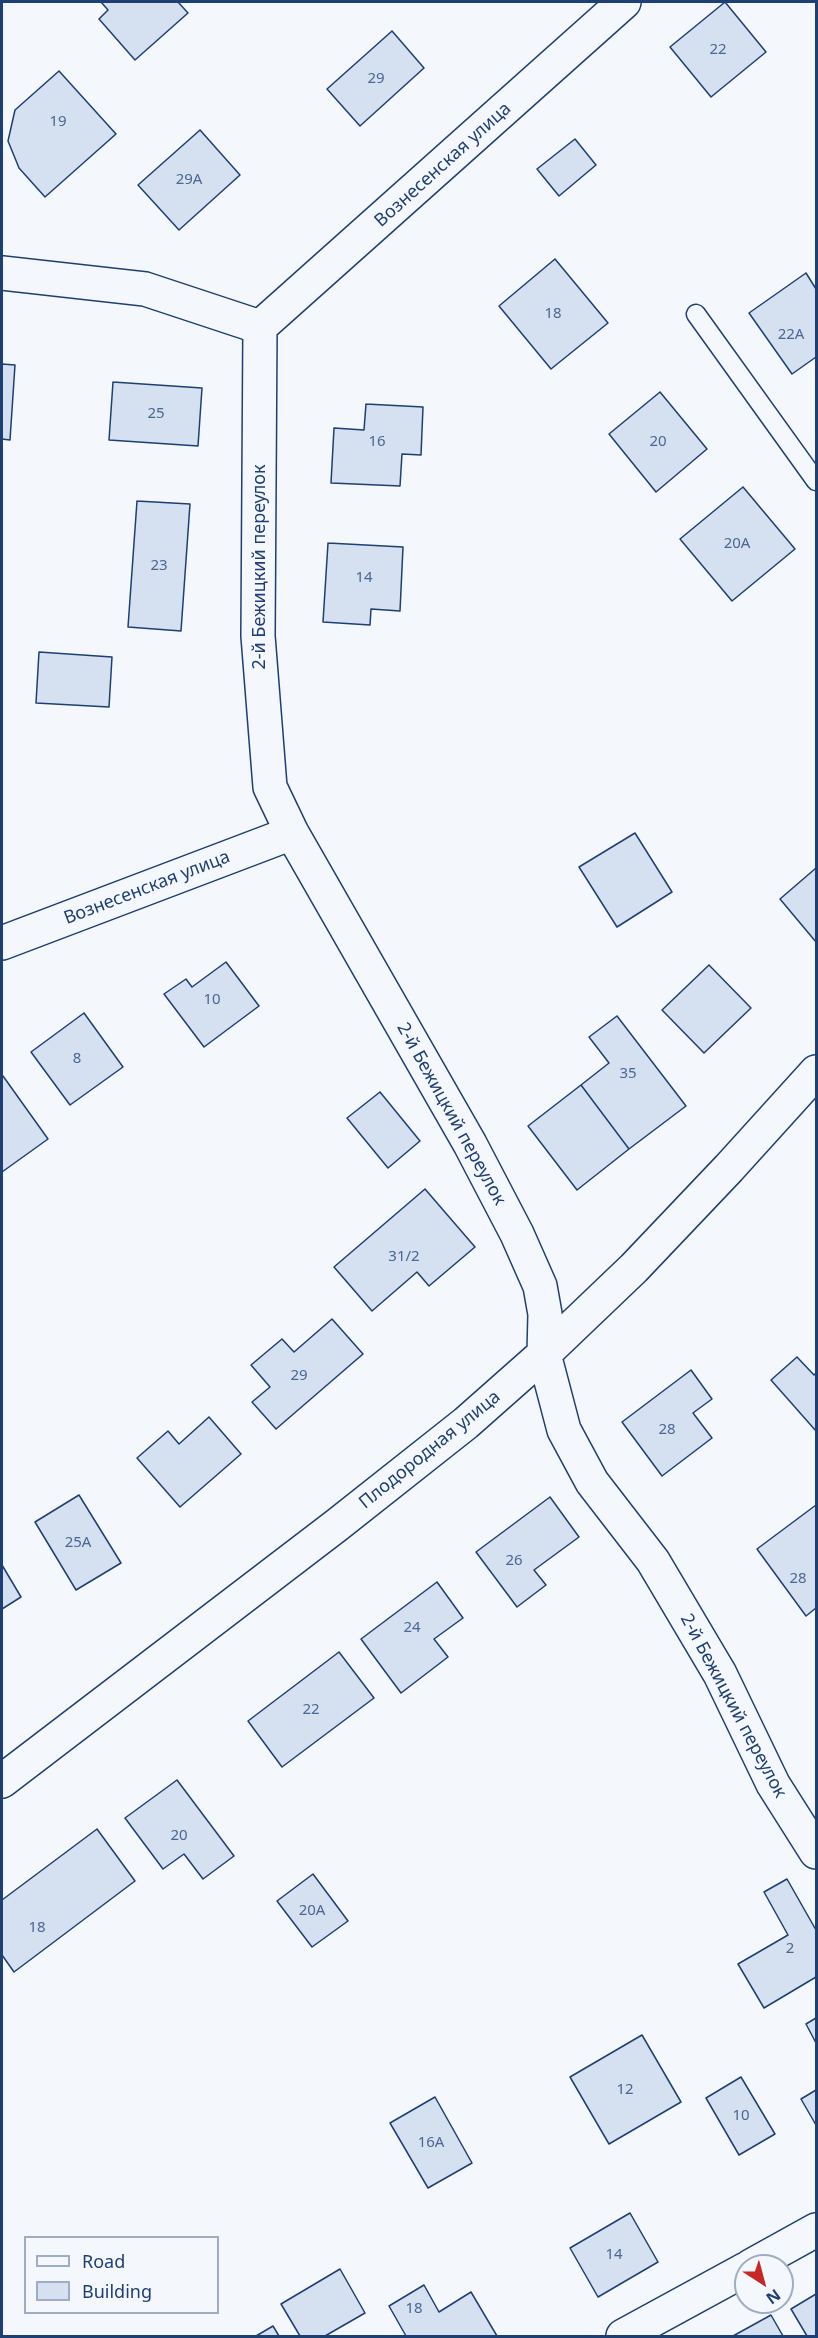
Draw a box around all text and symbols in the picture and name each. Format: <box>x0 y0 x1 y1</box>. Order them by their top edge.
house number: 22 <box>709 41 727 59</box>
house number: 29 <box>367 70 385 88</box>
street label: Вознесенская улица <box>370 98 516 232</box>
house number: 19 <box>49 113 67 131</box>
house number: 29А <box>176 171 202 189</box>
house number: 18 <box>544 305 562 323</box>
house number: 22А <box>778 326 804 344</box>
house number: 25 <box>147 405 165 423</box>
house number: 16 <box>368 433 386 451</box>
house number: 20 <box>649 433 667 451</box>
street label: 2-й Бежицкий переулок <box>249 464 271 670</box>
house number: 20А <box>724 535 750 553</box>
house number: 23 <box>150 557 168 575</box>
house number: 14 <box>355 569 373 587</box>
street label: Вознесенская улица <box>61 846 233 930</box>
house number: 10 <box>203 991 221 1009</box>
street label: 2-й Бежицкий переулок <box>392 1019 510 1209</box>
house number: 8 <box>73 1050 81 1068</box>
house number: 35 <box>619 1065 637 1083</box>
house number: 31/2 <box>388 1248 420 1266</box>
house number: 29 <box>290 1367 308 1385</box>
street label: Плодородная улица <box>355 1386 505 1514</box>
house number: 28 <box>658 1421 676 1439</box>
house number: 25А <box>65 1534 91 1552</box>
house number: 26 <box>505 1552 523 1570</box>
house number: 28 <box>789 1570 807 1588</box>
street label: 2-й Бежицкий переулок <box>675 1610 791 1802</box>
house number: 24 <box>403 1619 421 1637</box>
house number: 22 <box>302 1701 320 1719</box>
house number: 20 <box>170 1827 188 1845</box>
house number: 20А <box>299 1902 325 1920</box>
house number: 18 <box>28 1919 46 1937</box>
house number: 2 <box>786 1940 794 1958</box>
house number: 12 <box>616 2081 634 2099</box>
house number: 10 <box>732 2107 750 2125</box>
house number: 16А <box>418 2134 444 2152</box>
legend <box>24 2236 219 2314</box>
house number: 14 <box>605 2246 623 2264</box>
text: Road <box>82 2249 125 2273</box>
north arrow <box>734 2254 794 2314</box>
text: Building <box>82 2279 152 2303</box>
text: N <box>762 2284 785 2310</box>
house number: 18 <box>405 2300 423 2318</box>

